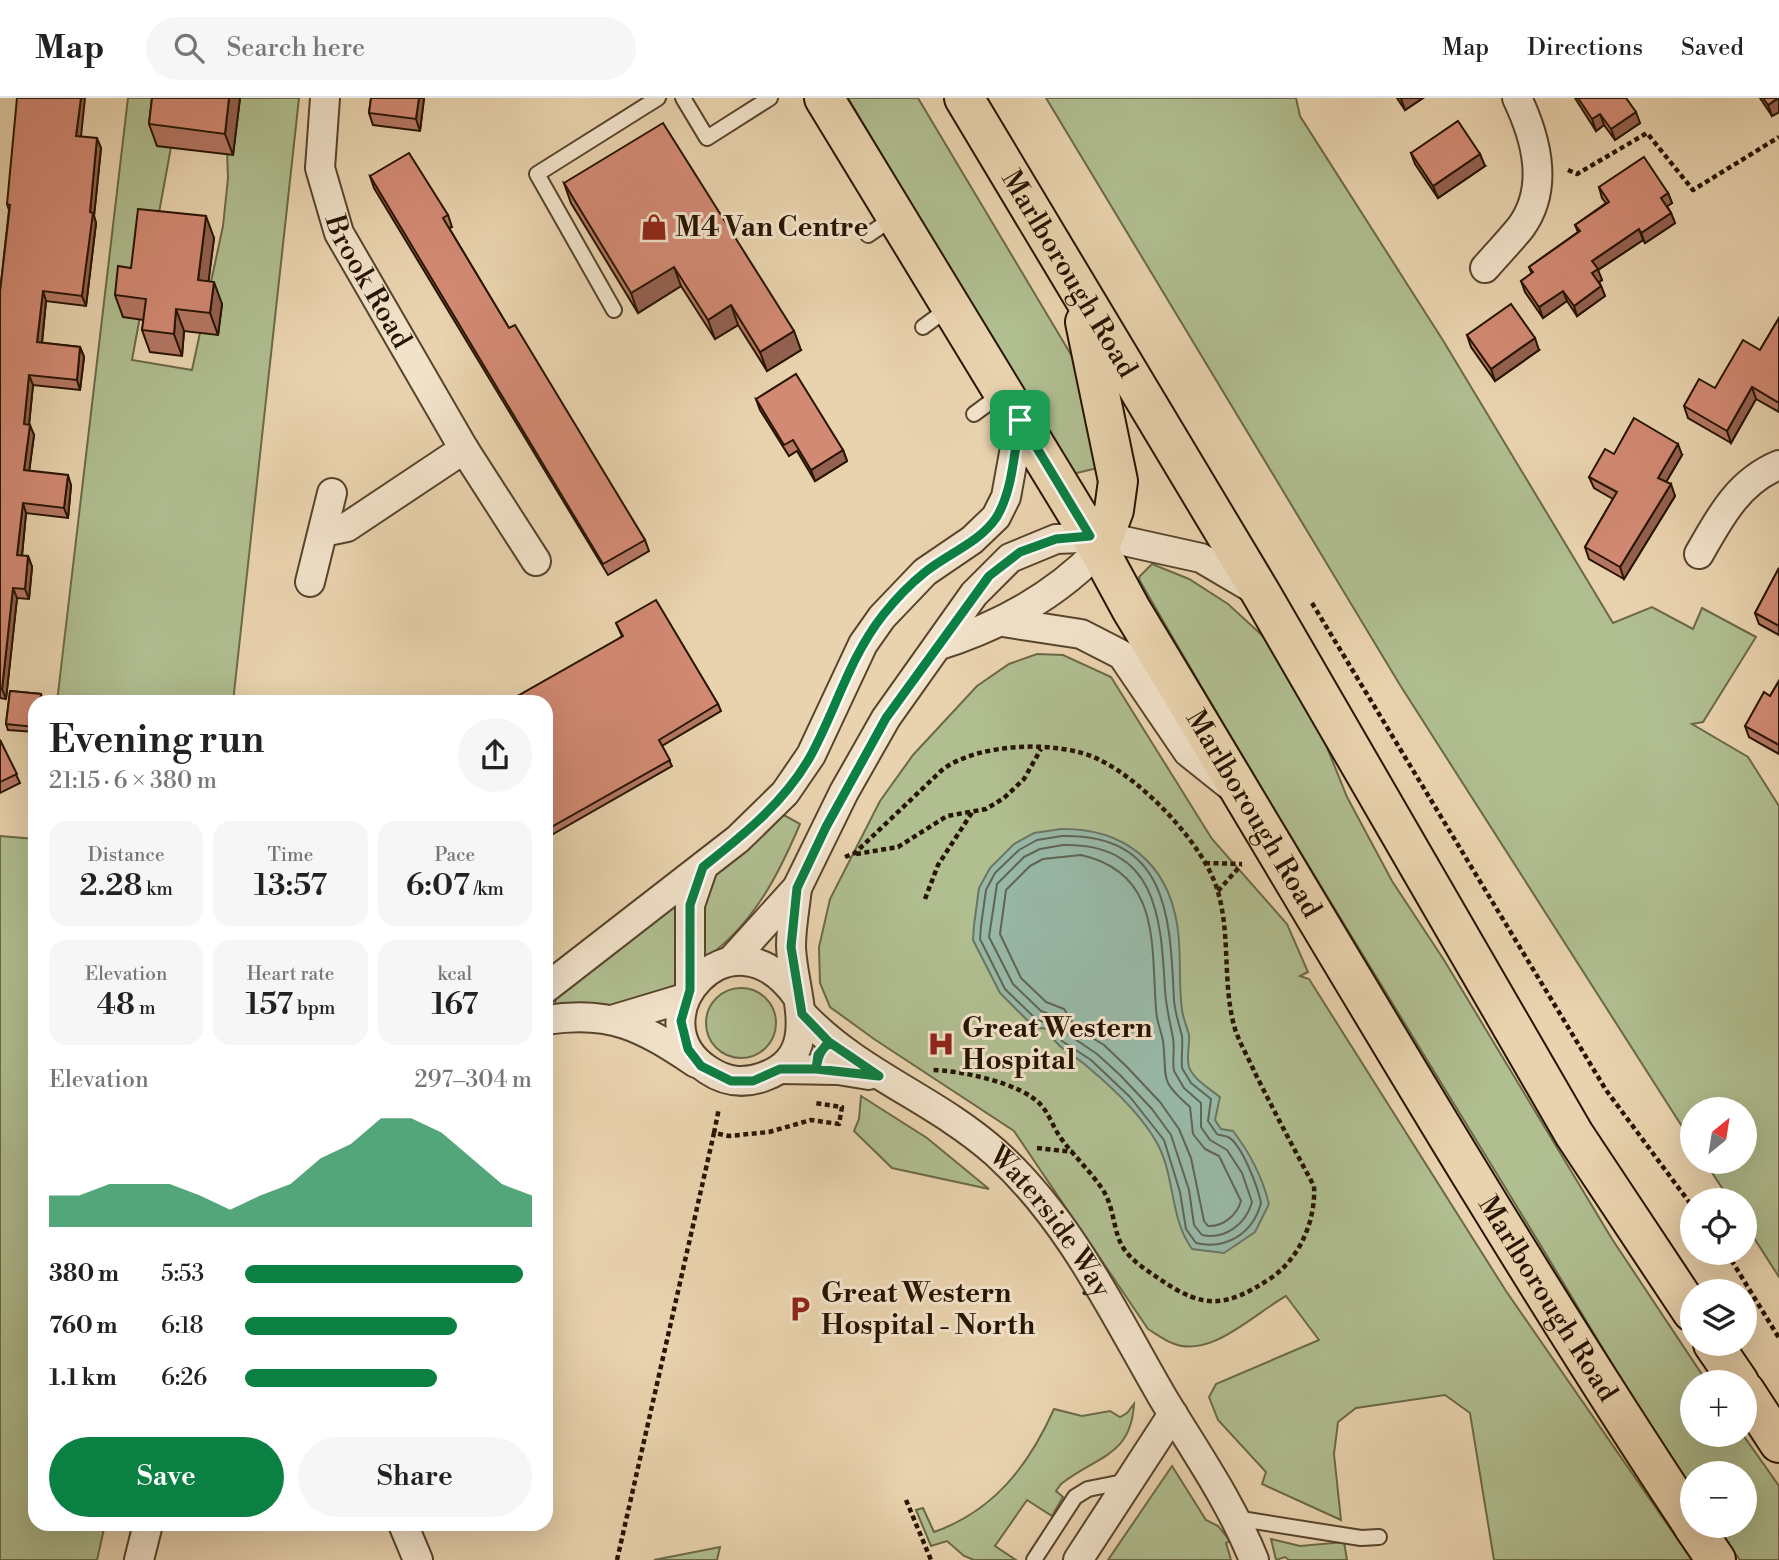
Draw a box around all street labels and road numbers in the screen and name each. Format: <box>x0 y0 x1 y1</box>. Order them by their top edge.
street label: Marlborough Road <box>994 164 1145 384</box>
street label: Brook Road <box>317 210 419 355</box>
street label: Marlborough Road <box>1178 703 1329 924</box>
street label: Waterside Way <box>981 1137 1120 1304</box>
street label: Marlborough Road <box>1471 1189 1625 1408</box>

